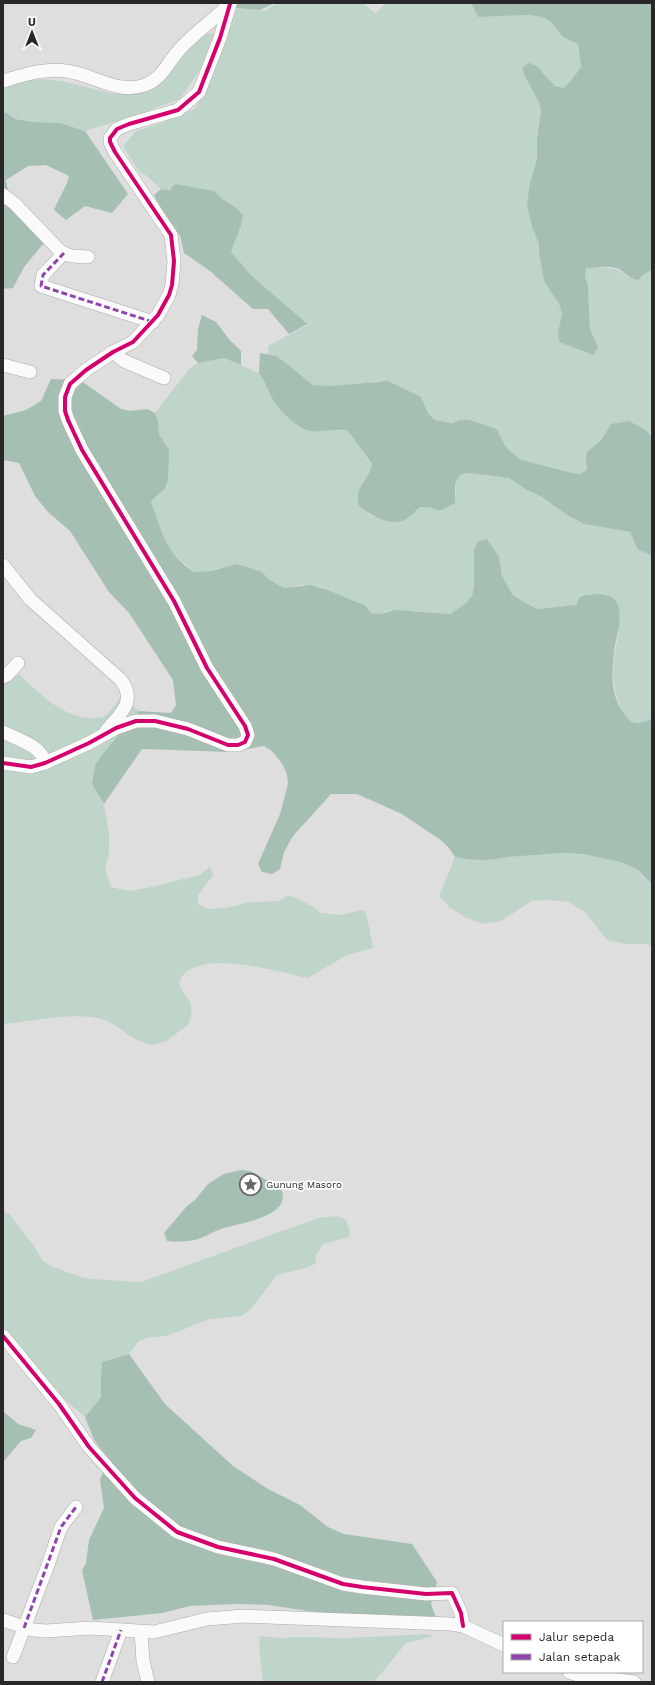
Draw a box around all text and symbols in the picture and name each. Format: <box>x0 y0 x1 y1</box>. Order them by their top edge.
north arrow <box>12 12 52 52</box>
text: U <box>28 16 36 29</box>
place icon: Gunung Masoro <box>237 1171 263 1197</box>
place label: Gunung Masoro <box>266 1179 342 1190</box>
legend <box>503 1621 643 1673</box>
text: Jalur sepeda <box>539 1630 614 1644</box>
text: Jalan setapak <box>539 1650 621 1664</box>

